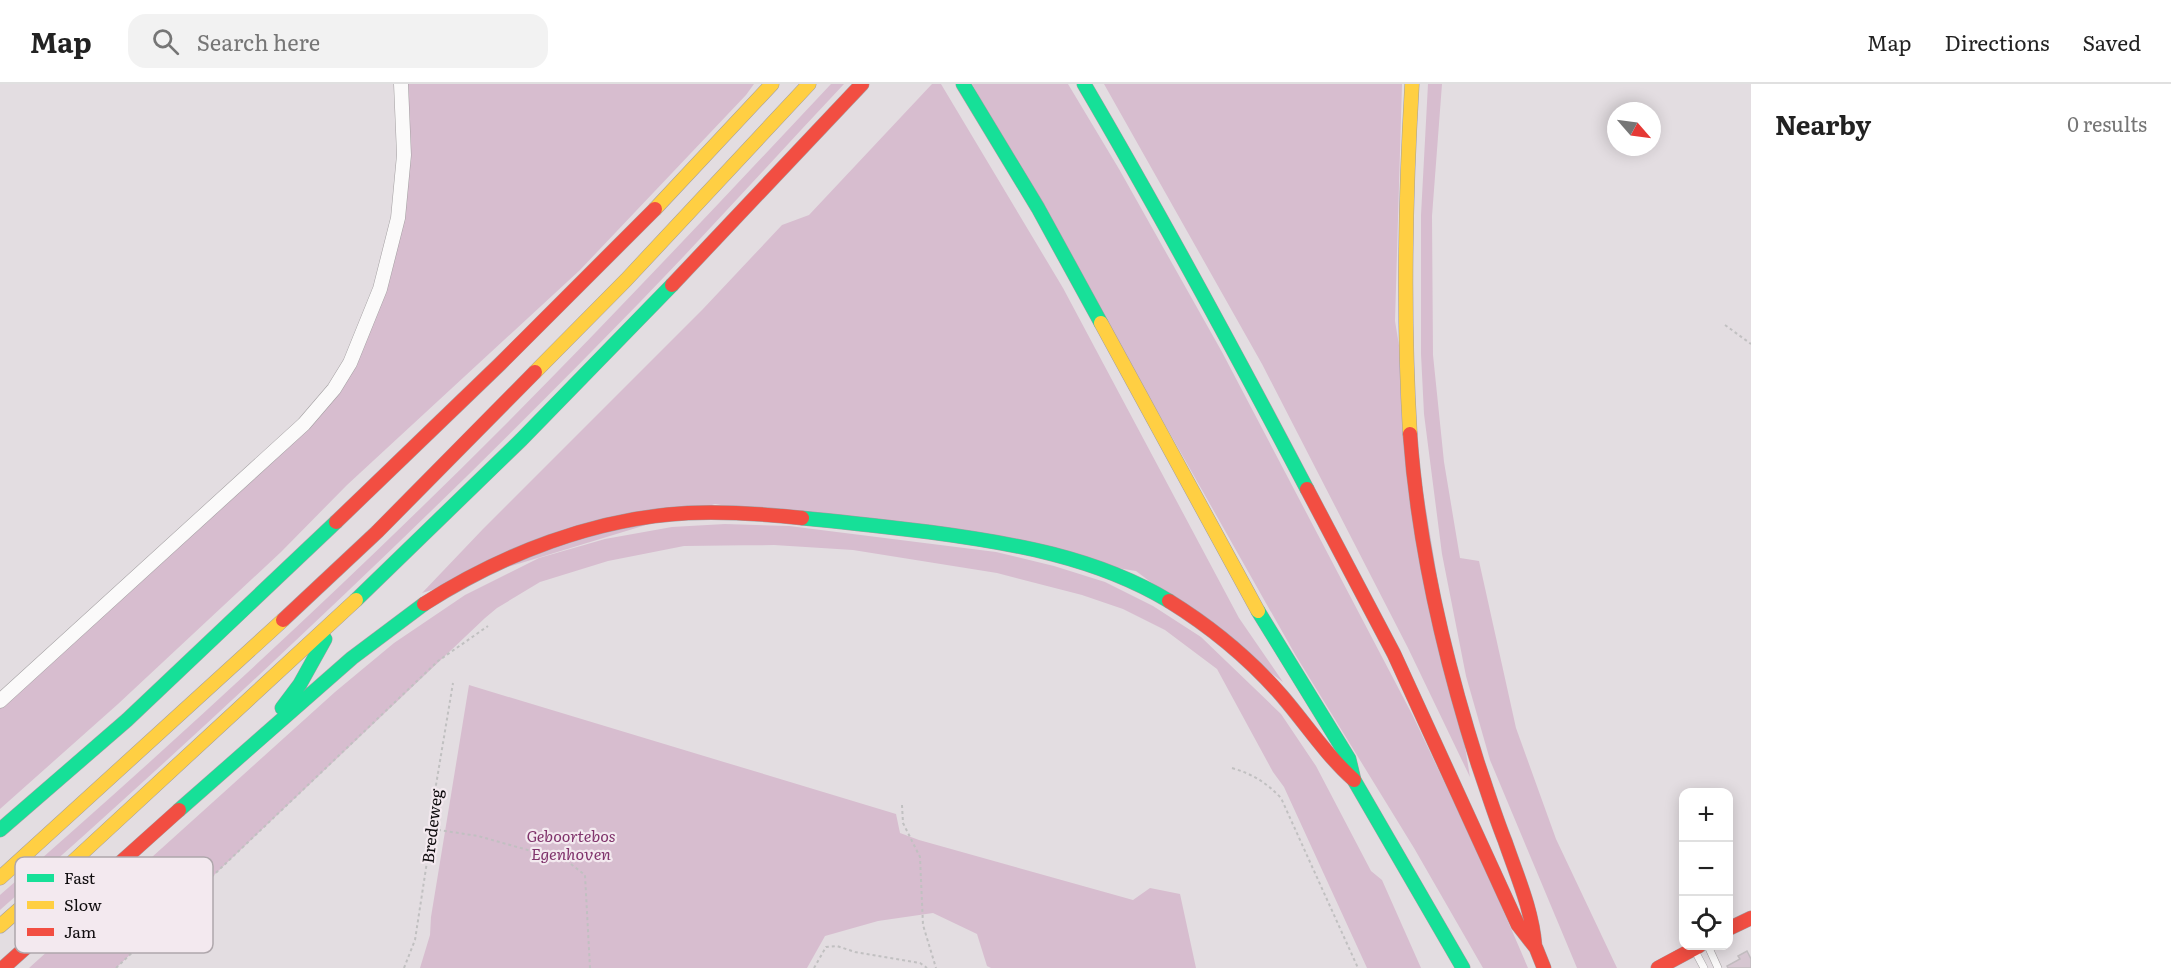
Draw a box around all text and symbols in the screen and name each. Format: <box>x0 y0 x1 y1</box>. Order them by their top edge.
search box <box>128 14 548 68</box>
text: Map <box>30 20 92 62</box>
icon: search <box>149 25 182 58</box>
text: Search here <box>197 25 320 58</box>
text: Map <box>1867 26 1912 57</box>
text: Directions <box>1945 26 2050 57</box>
text: Saved <box>2083 26 2141 57</box>
north arrow <box>1607 102 1661 156</box>
text: Nearby <box>1775 104 1871 143</box>
text: 0 results <box>2067 108 2147 138</box>
street label: Bredeweg <box>415 787 447 865</box>
map controls <box>1679 788 1733 950</box>
button: + <box>1679 788 1733 842</box>
park label: Geboortebos Egenhoven <box>526 823 616 865</box>
button: − <box>1679 842 1733 896</box>
legend <box>15 857 213 953</box>
text: Fast <box>64 865 96 889</box>
text: Slow <box>64 892 102 916</box>
button: locate <box>1679 896 1733 950</box>
text: Jam <box>64 919 97 943</box>

